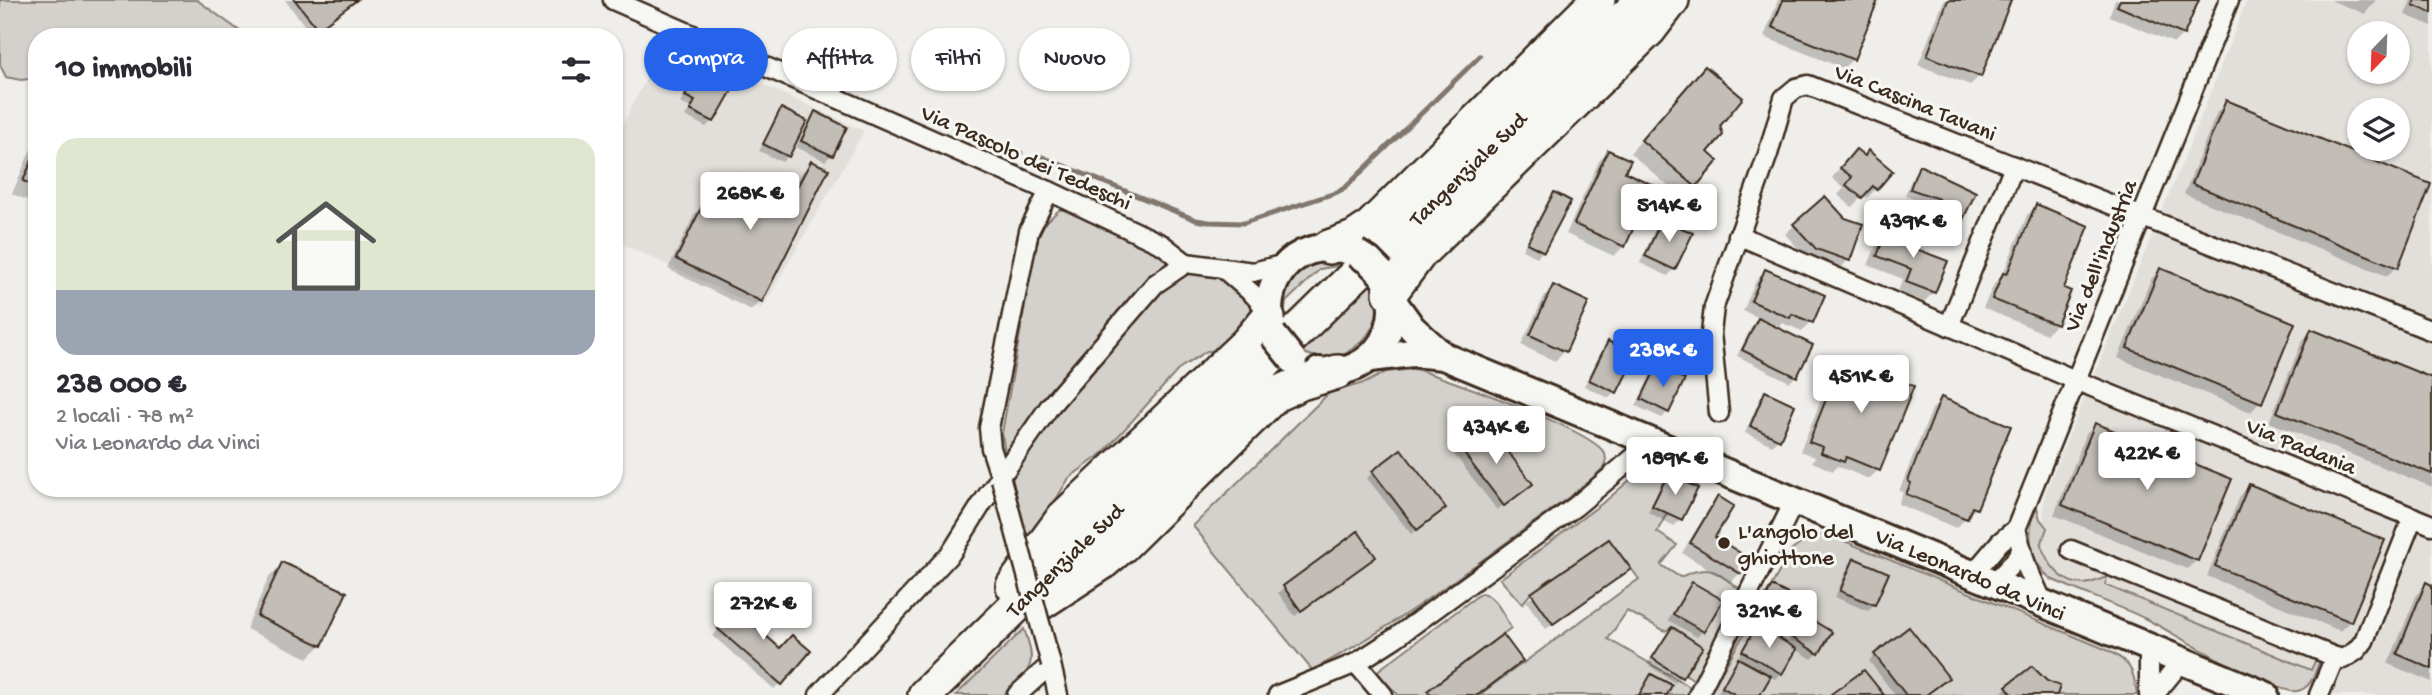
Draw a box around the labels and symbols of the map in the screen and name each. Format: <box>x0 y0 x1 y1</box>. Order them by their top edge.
north arrow <box>2347 21 2410 84</box>
street label: Via Cascina Tavani <box>1829 59 2000 149</box>
street label: Via Pascolo dei Tedeschi <box>915 100 1135 218</box>
street label: Tangenziale Sud <box>1403 106 1535 235</box>
pin: 268K € <box>693 173 807 232</box>
street label: Via dell'industria <box>2059 175 2145 337</box>
pin: 514K € <box>1612 184 1726 244</box>
pin: 439K € <box>1856 201 1970 260</box>
pin: 238K € <box>1606 330 1720 389</box>
pin: 451K € <box>1804 356 1918 415</box>
pin: 434K € <box>1439 406 1553 466</box>
street label: Via Padania <box>2241 414 2361 483</box>
pin: 422K € <box>2090 433 2204 492</box>
pin: 189K € <box>1618 438 1732 497</box>
street label: Tangenziale Sud <box>1000 497 1132 626</box>
place label: L'angolo del ghiottone <box>1738 520 1854 573</box>
street label: Via Leonardo da Vinci <box>1869 524 2069 629</box>
marker: L'angolo del ghiottone <box>1716 535 1732 551</box>
pin: 272K € <box>706 582 820 642</box>
pin: 321K € <box>1712 590 1826 650</box>

